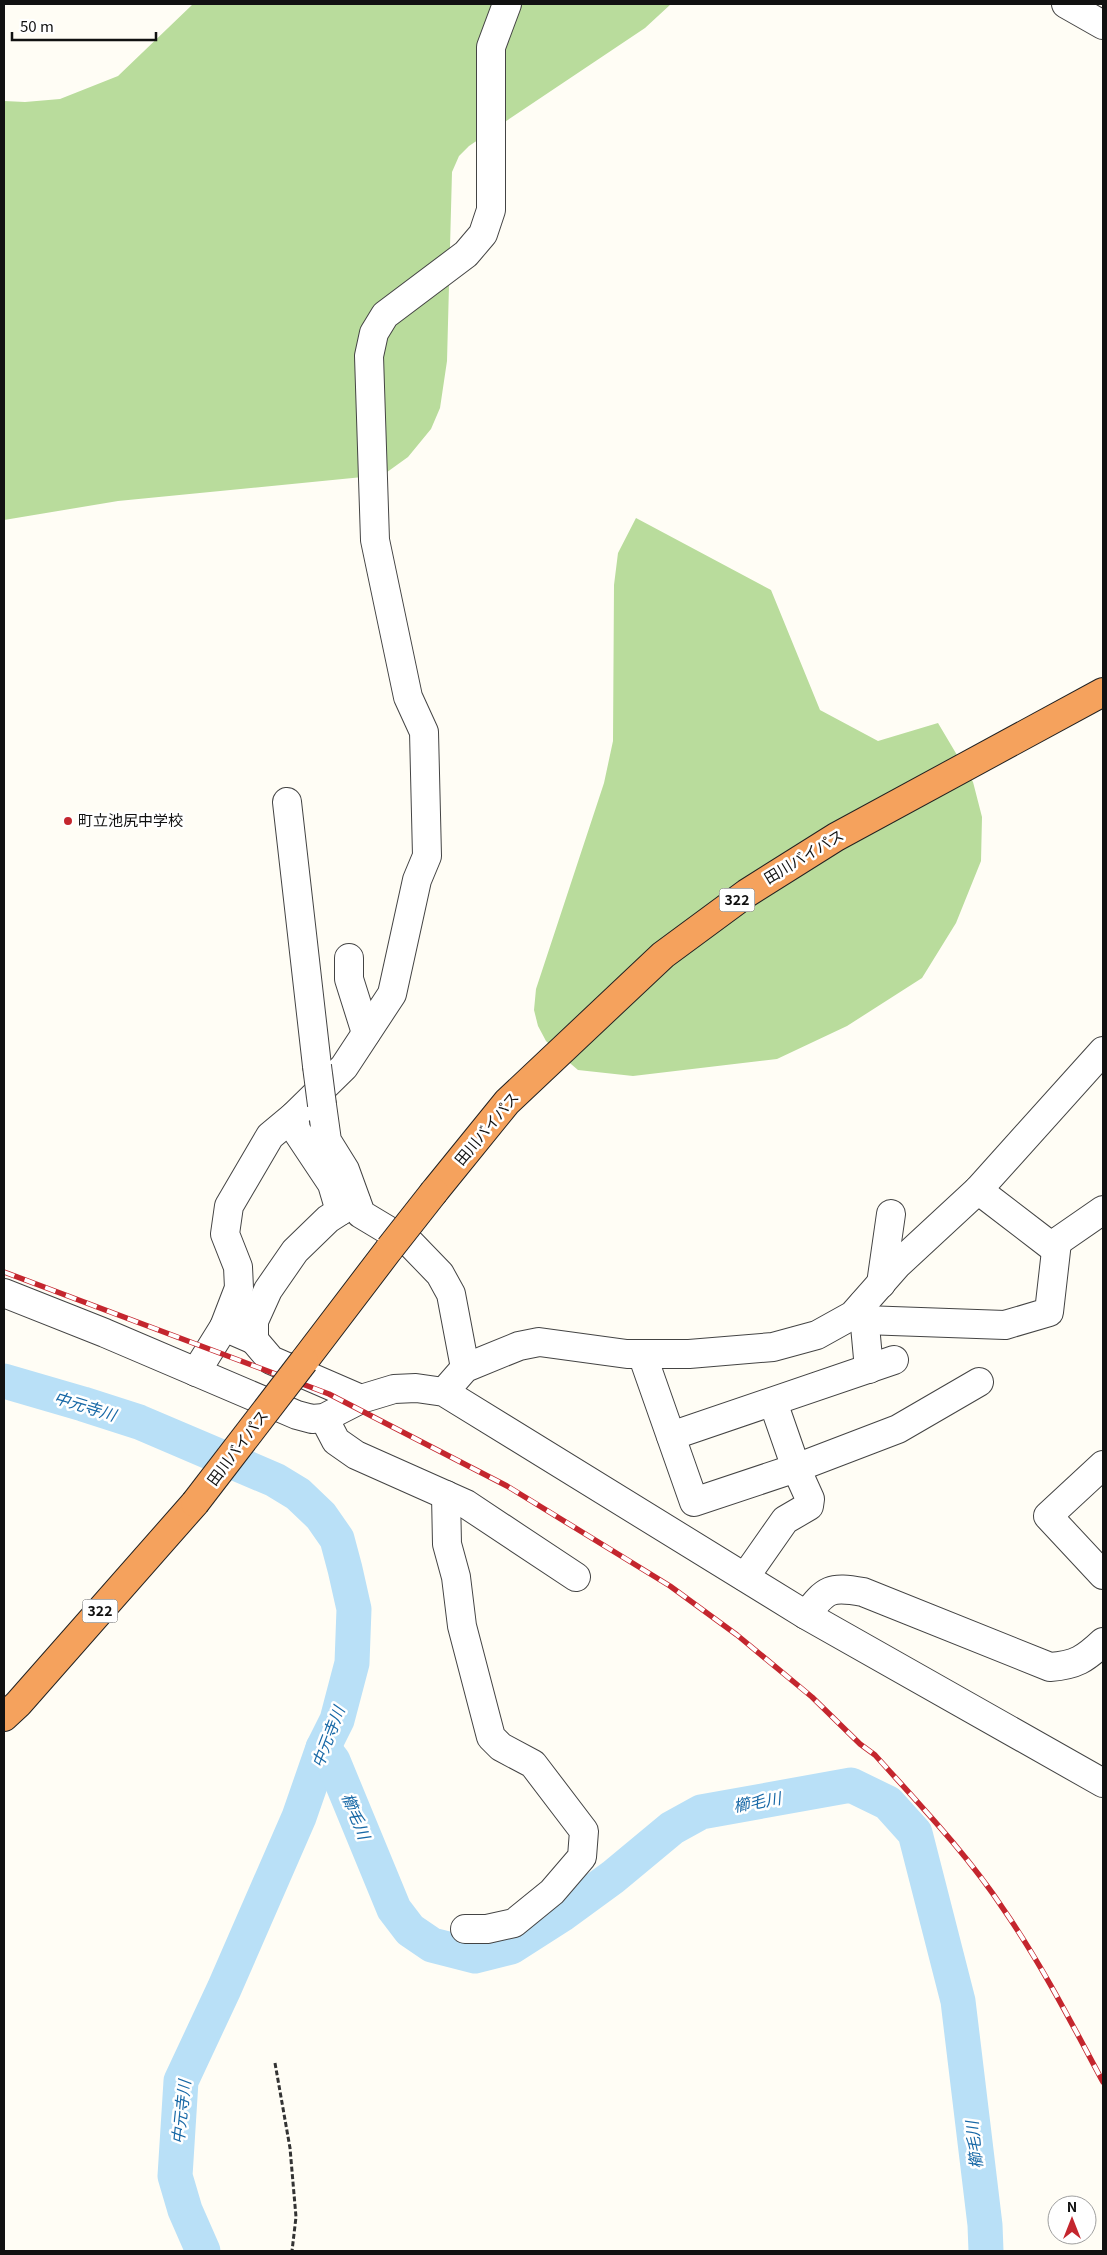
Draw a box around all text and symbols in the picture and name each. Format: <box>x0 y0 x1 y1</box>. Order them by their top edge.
scale bar <box>12 10 156 42</box>
text: 50 m <box>20 15 54 36</box>
place label: 町立池尻中学校 <box>78 809 183 830</box>
marker: 町立池尻中学校 <box>62 815 74 827</box>
street label: 田川バイパス <box>759 824 847 888</box>
road number: 322 <box>720 888 754 912</box>
street label: 田川バイパス <box>449 1087 523 1169</box>
water label: 中元寺川 <box>51 1384 121 1426</box>
street label: 田川バイパス <box>201 1405 272 1489</box>
road number: 322 <box>82 1600 118 1622</box>
water label: 中元寺川 <box>304 1701 350 1771</box>
water label: 櫛毛川 <box>731 1785 785 1817</box>
water label: 櫛毛川 <box>337 1789 378 1844</box>
water label: 中元寺川 <box>165 2077 195 2145</box>
water label: 櫛毛川 <box>958 2118 987 2170</box>
north arrow <box>1047 2195 1097 2245</box>
text: N <box>1067 2196 1077 2216</box>

